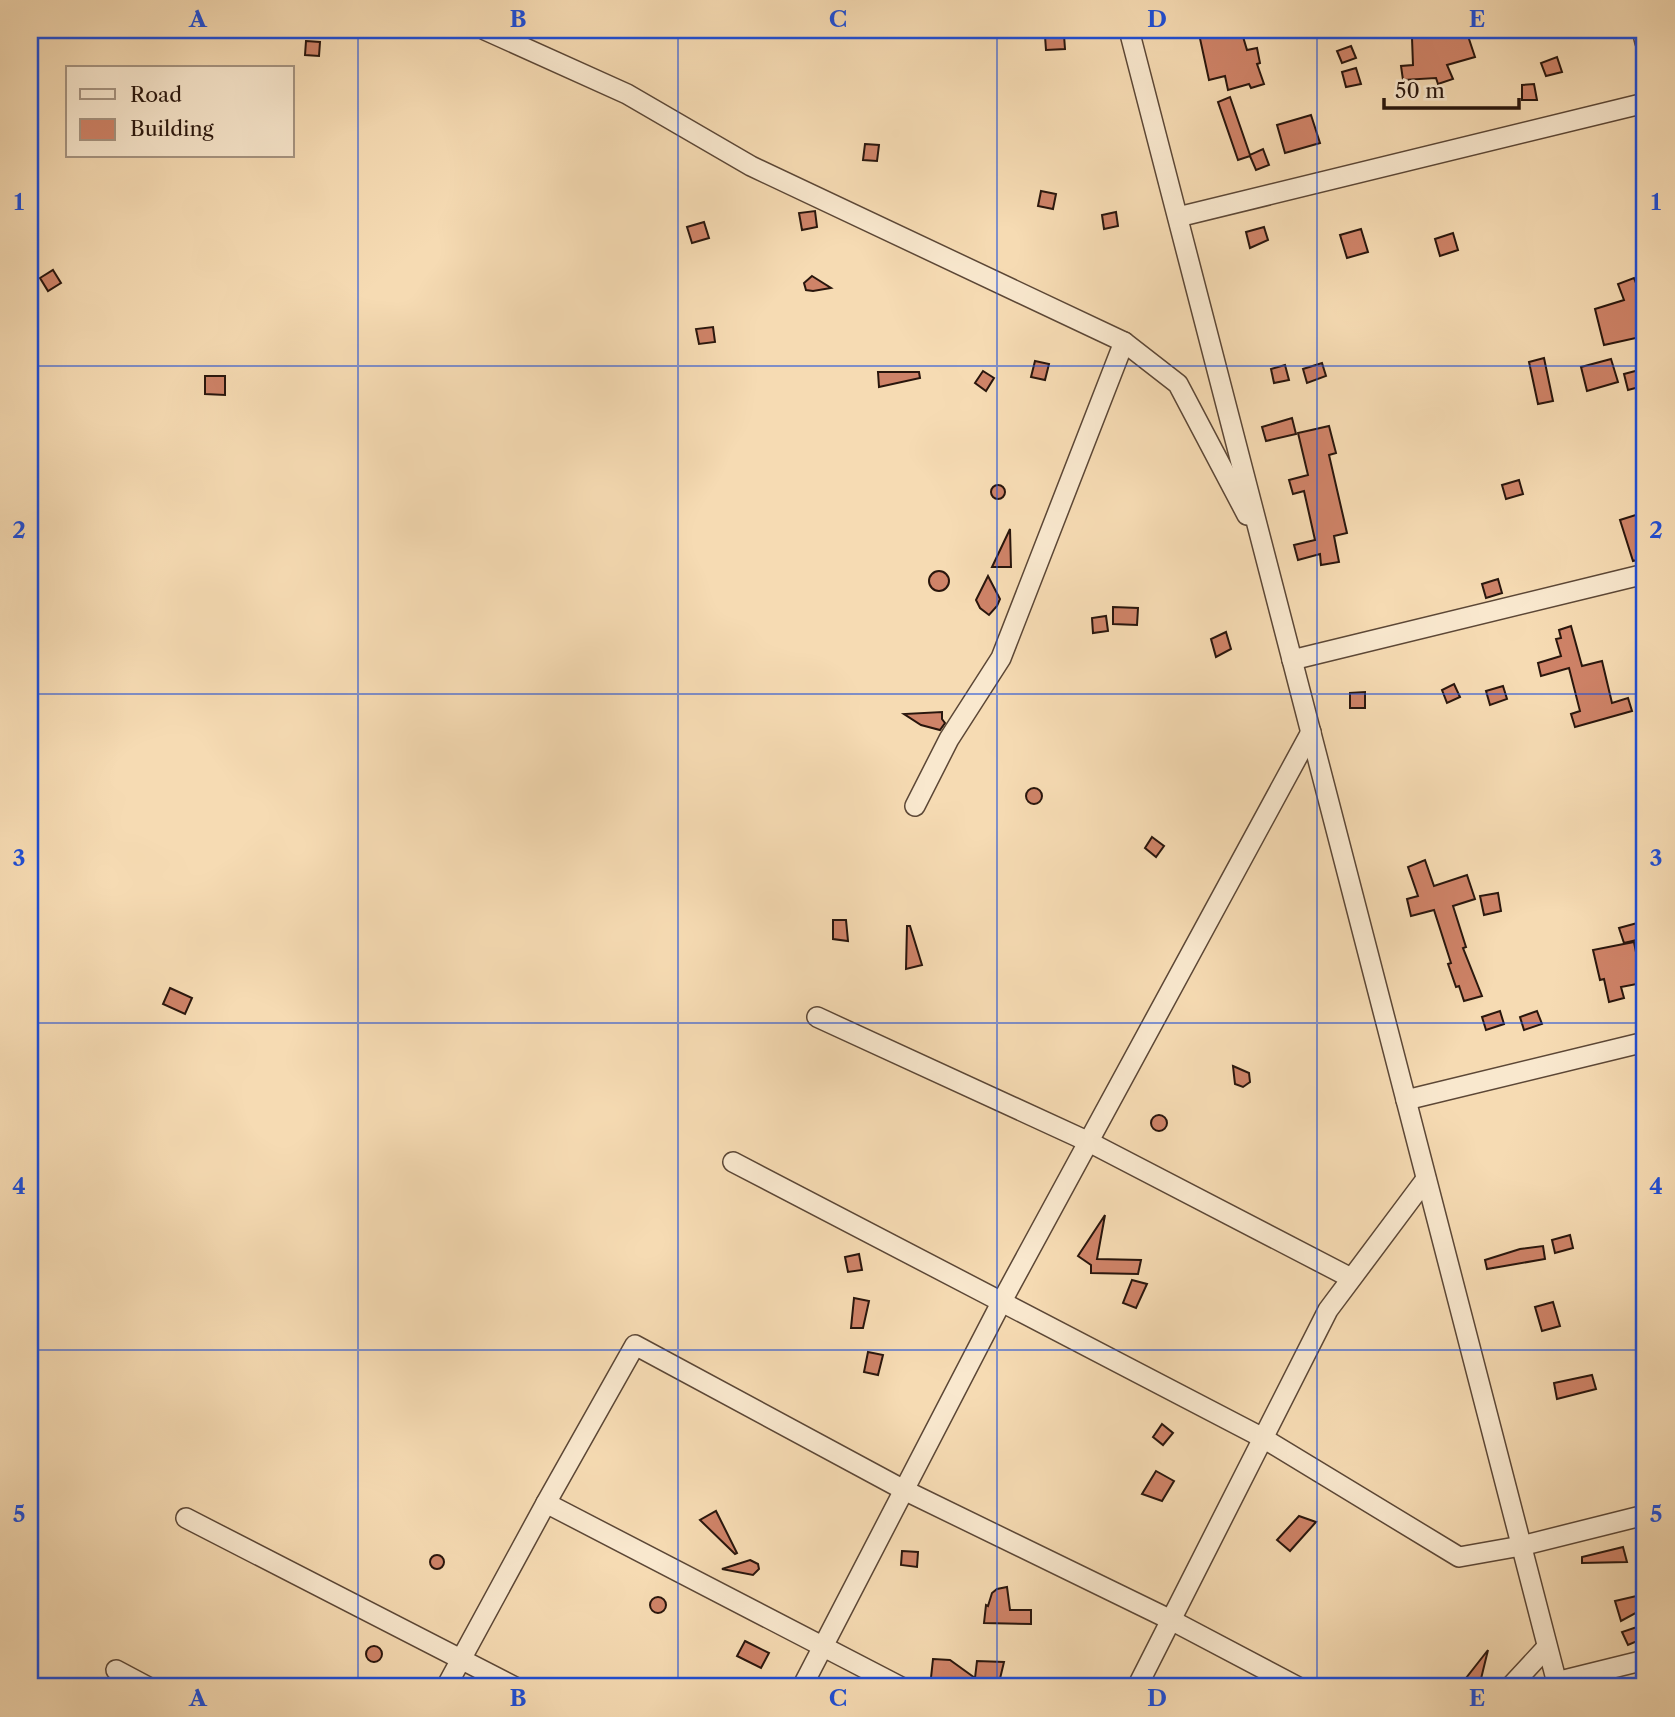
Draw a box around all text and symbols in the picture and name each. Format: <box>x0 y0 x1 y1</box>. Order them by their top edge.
text: A <box>188 5 208 33</box>
text: B <box>509 5 527 33</box>
text: C <box>829 5 847 33</box>
text: D <box>1147 5 1167 33</box>
text: E <box>1469 5 1485 33</box>
legend <box>66 66 294 158</box>
scale bar <box>1384 66 1519 110</box>
text: 50 m <box>1395 78 1445 103</box>
text: Road <box>130 82 182 107</box>
text: Building <box>130 116 215 141</box>
text: 1 <box>14 188 25 216</box>
text: 1 <box>1651 188 1662 216</box>
text: 2 <box>12 516 26 544</box>
text: 2 <box>1649 516 1663 544</box>
text: 3 <box>13 844 26 872</box>
text: 3 <box>1650 844 1663 872</box>
text: 4 <box>12 1172 26 1200</box>
text: 4 <box>1649 1172 1663 1200</box>
text: 5 <box>13 1500 25 1528</box>
text: 5 <box>1650 1500 1662 1528</box>
text: A <box>188 1684 208 1712</box>
text: B <box>509 1684 527 1712</box>
text: C <box>829 1684 847 1712</box>
text: D <box>1147 1684 1167 1712</box>
text: E <box>1469 1684 1485 1712</box>

